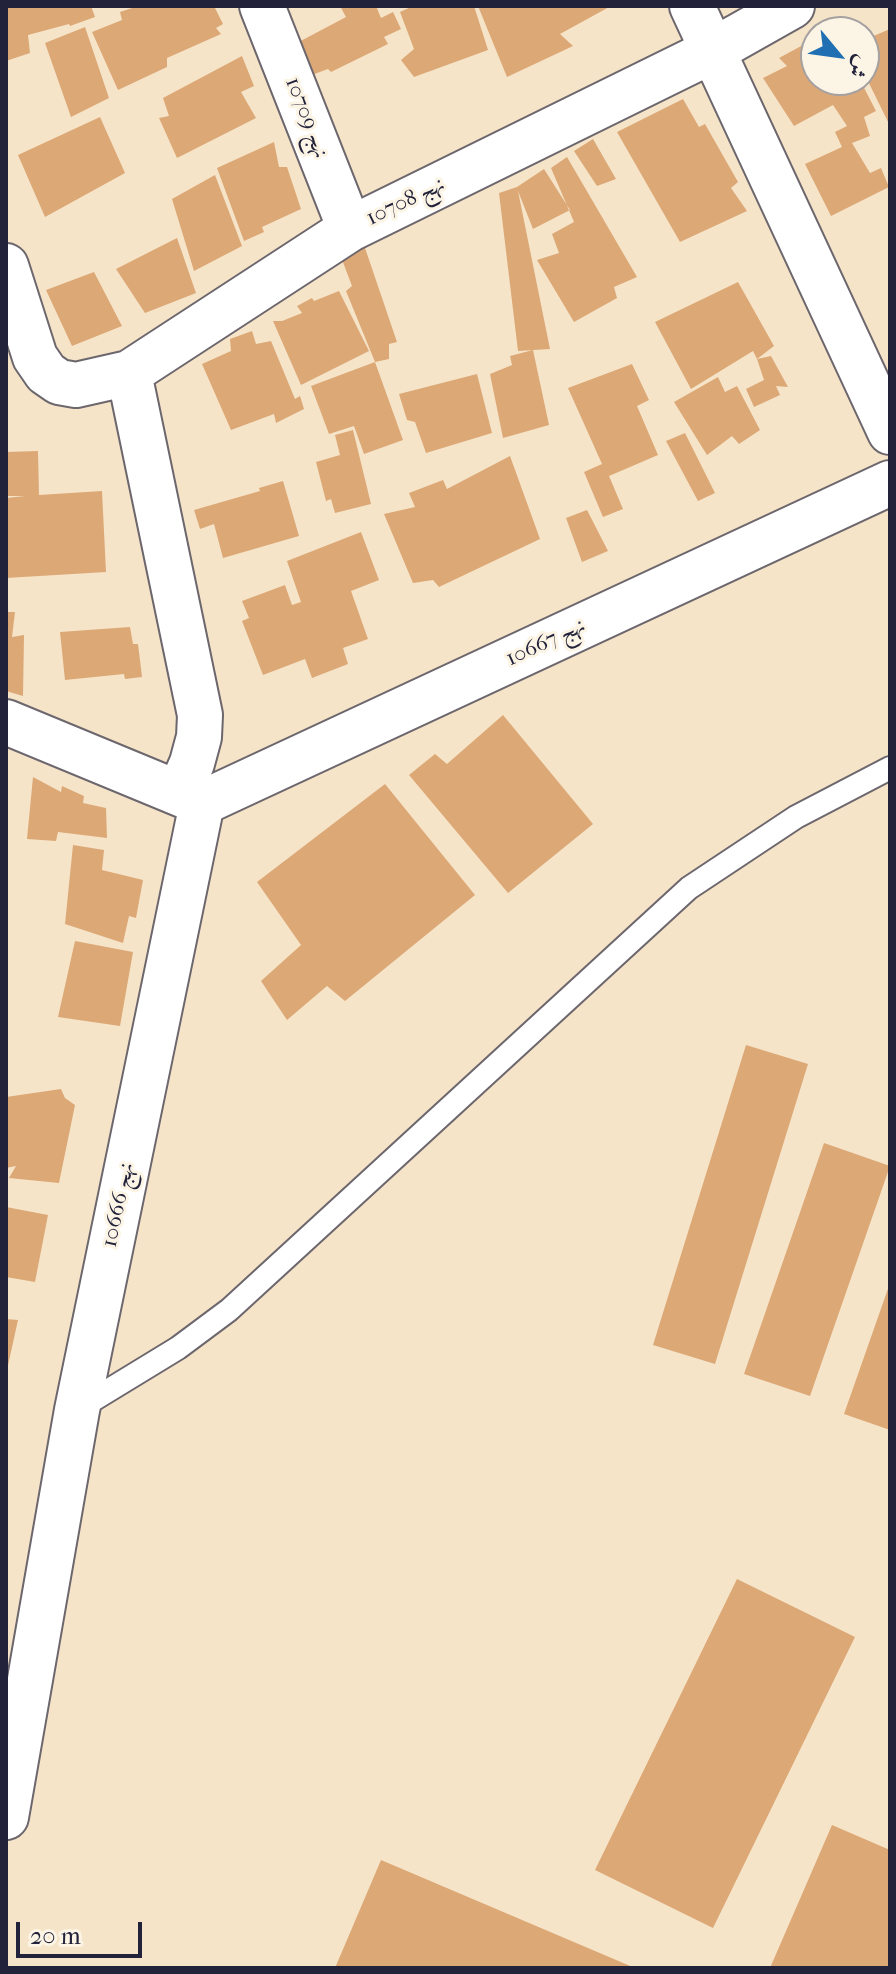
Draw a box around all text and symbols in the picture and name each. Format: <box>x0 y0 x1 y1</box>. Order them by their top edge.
north arrow <box>800 16 880 96</box>
text: ش <box>843 51 876 83</box>
street label: نهج 10709 <box>279 74 333 162</box>
street label: نهج 10708 <box>362 172 450 232</box>
street label: نهج 10667 <box>502 613 590 673</box>
street label: نهج 10666 <box>97 1160 141 1250</box>
scale bar <box>20 1906 146 1956</box>
text: 20 m <box>30 1922 81 1950</box>

